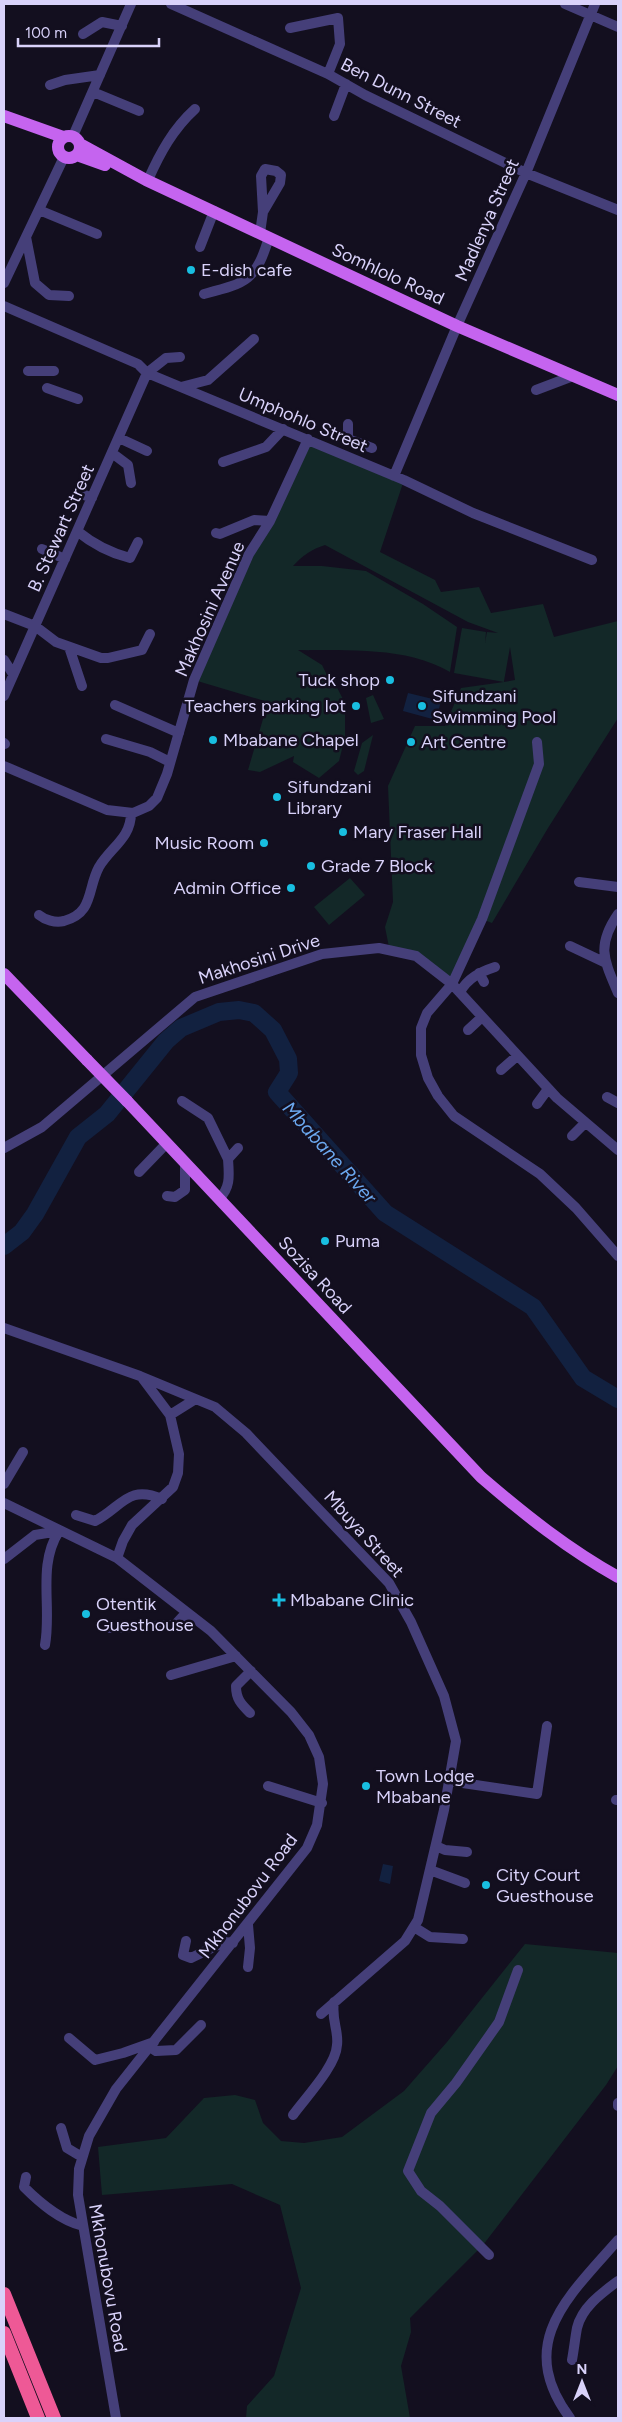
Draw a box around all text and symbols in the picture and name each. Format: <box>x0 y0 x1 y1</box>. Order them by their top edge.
scale bar <box>18 15 159 47</box>
text: 100 m <box>25 24 67 42</box>
street label: Ben Dunn Street <box>337 53 465 133</box>
street label: Madlenya Street <box>450 155 524 285</box>
street label: Somhlolo Road <box>328 238 448 310</box>
place label: E-dish cafe <box>201 259 292 281</box>
marker: E-dish cafe <box>185 264 197 276</box>
street label: Umphohlo Street <box>235 383 371 457</box>
street label: B. Stewart Street <box>23 461 99 595</box>
street label: Makhosini Avenue <box>170 538 250 680</box>
place label: Tuck shop <box>298 669 380 691</box>
marker: Tuck shop <box>384 674 396 686</box>
place label: Sifundzani Swimming Pool <box>432 685 556 728</box>
place label: Teachers parking lot <box>185 695 346 717</box>
marker: Teachers parking lot <box>350 700 362 712</box>
marker: Sifundzani Swimming Pool <box>416 700 428 712</box>
place label: Mbabane Chapel <box>223 729 359 751</box>
place label: Art Centre <box>421 731 506 753</box>
marker: Mbabane Chapel <box>207 734 219 746</box>
marker: Art Centre <box>405 736 417 748</box>
place label: Sifundzani Library <box>287 776 372 819</box>
marker: Sifundzani Library <box>271 791 283 803</box>
place label: Mary Fraser Hall <box>353 821 482 843</box>
marker: Mary Fraser Hall <box>337 826 349 838</box>
place label: Music Room <box>155 832 254 854</box>
marker: Music Room <box>258 837 270 849</box>
place label: Grade 7 Block <box>321 855 433 877</box>
marker: Grade 7 Block <box>305 860 317 872</box>
place label: Admin Office <box>173 877 281 899</box>
marker: Admin Office <box>285 882 297 894</box>
street label: Makhosini Drive <box>195 929 323 989</box>
water label: Mbabane River <box>278 1097 382 1208</box>
place label: Puma <box>335 1230 380 1252</box>
street label: Sozisa Road <box>274 1232 356 1318</box>
marker: Puma <box>319 1235 331 1247</box>
street label: Mbuya Street <box>319 1486 409 1582</box>
place label: Mbabane Clinic <box>290 1589 414 1611</box>
place label: Otentik Guesthouse <box>96 1593 194 1636</box>
marker: Mbabane Clinic <box>272 1593 286 1607</box>
marker: Otentik Guesthouse <box>80 1608 92 1620</box>
place label: Town Lodge Mbabane <box>376 1765 475 1808</box>
marker: Town Lodge Mbabane <box>360 1780 372 1792</box>
street label: Mkhonubovu Road <box>194 1829 302 1963</box>
place label: City Court Guesthouse <box>496 1864 594 1907</box>
marker: City Court Guesthouse <box>480 1879 492 1891</box>
street label: Mkhonubovu Road <box>84 2202 132 2354</box>
north arrow <box>557 2357 607 2407</box>
text: N <box>577 2361 587 2378</box>

